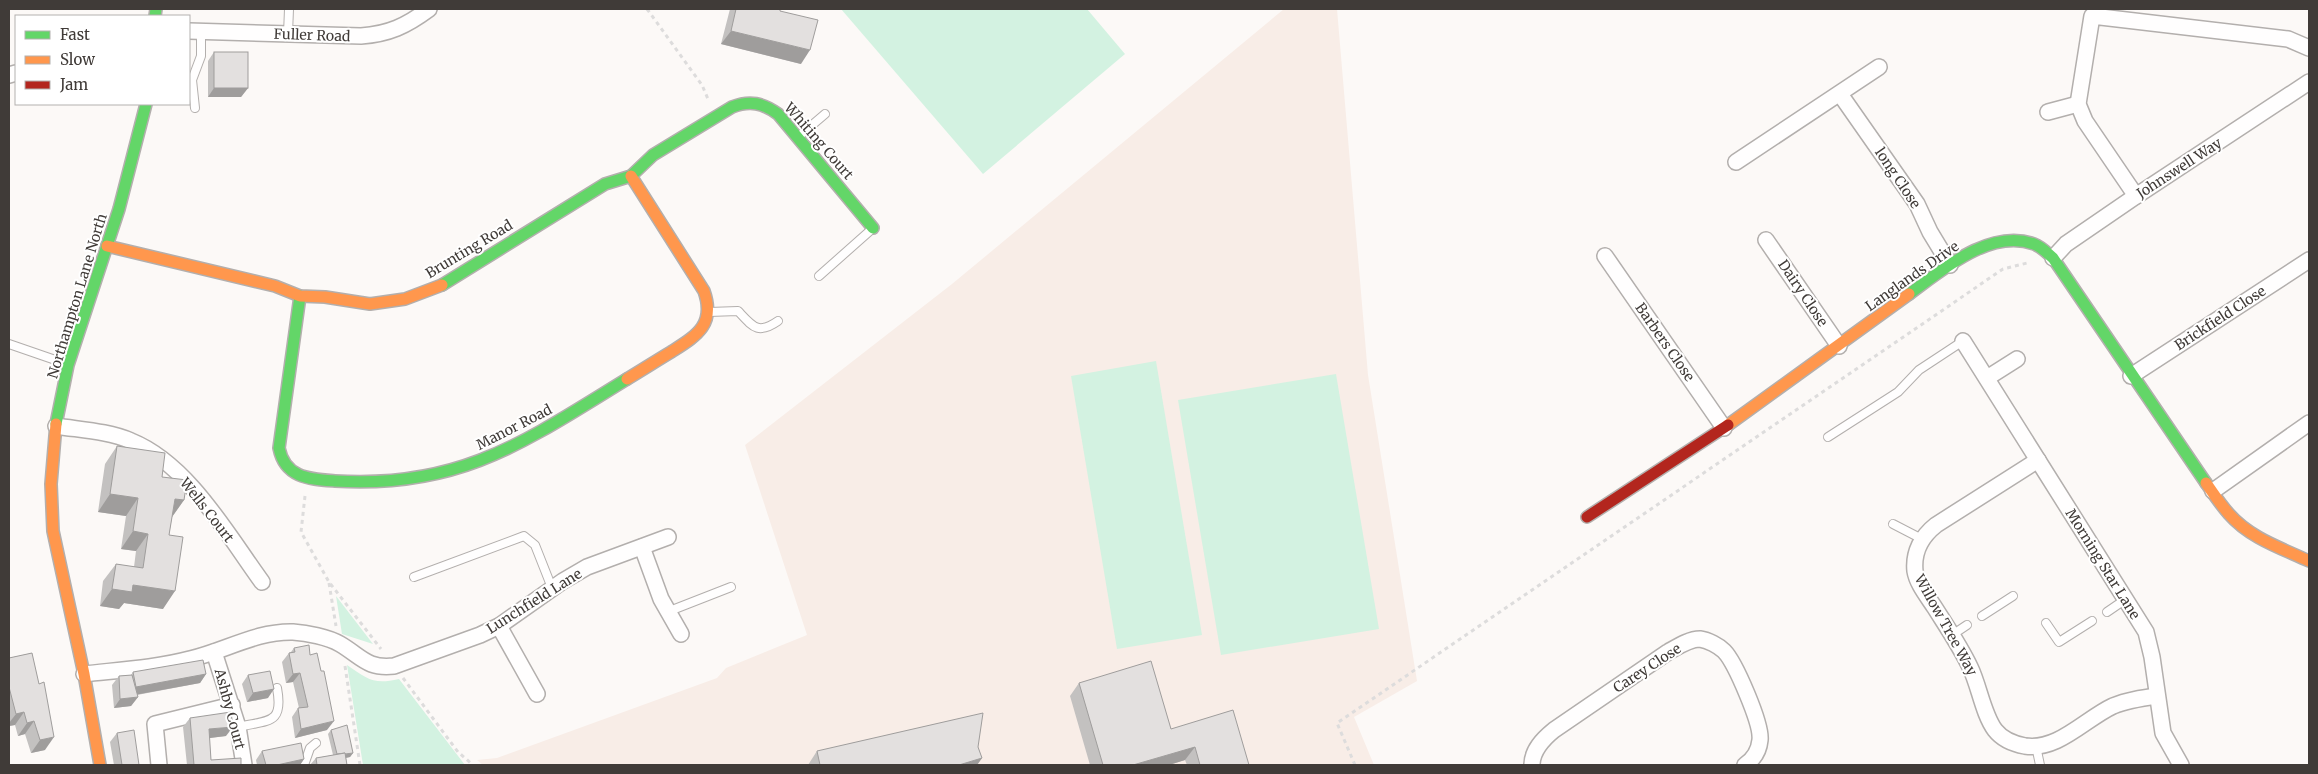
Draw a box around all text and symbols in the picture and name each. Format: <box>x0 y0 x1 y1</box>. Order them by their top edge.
legend <box>15 15 190 105</box>
text: Fast <box>60 25 90 44</box>
street label: Fuller Road <box>273 25 351 45</box>
text: Slow <box>60 50 95 69</box>
text: Jam <box>59 75 88 94</box>
street label: Whiting Court <box>780 98 858 184</box>
street label: Johnswell Way <box>2132 133 2226 203</box>
street label: long Close <box>1871 144 1925 212</box>
street label: Northampton Lane North <box>43 211 111 381</box>
street label: Brunting Road <box>422 216 516 282</box>
street label: Langlands Drive <box>1862 237 1962 315</box>
street label: Dairy Close <box>1774 256 1832 330</box>
street label: Brickfield Close <box>2171 282 2269 354</box>
street label: Barbers Close <box>1631 299 1699 385</box>
street label: Manor Road <box>473 400 555 454</box>
street label: Wells Court <box>176 473 238 546</box>
street label: Morning Star Lane <box>2062 505 2144 623</box>
street label: Lunchfield Lane <box>483 564 585 638</box>
street label: Willow Tree Way <box>1910 570 1982 679</box>
street label: Carey Close <box>1610 639 1684 697</box>
street label: Ashby Court <box>210 666 250 752</box>

